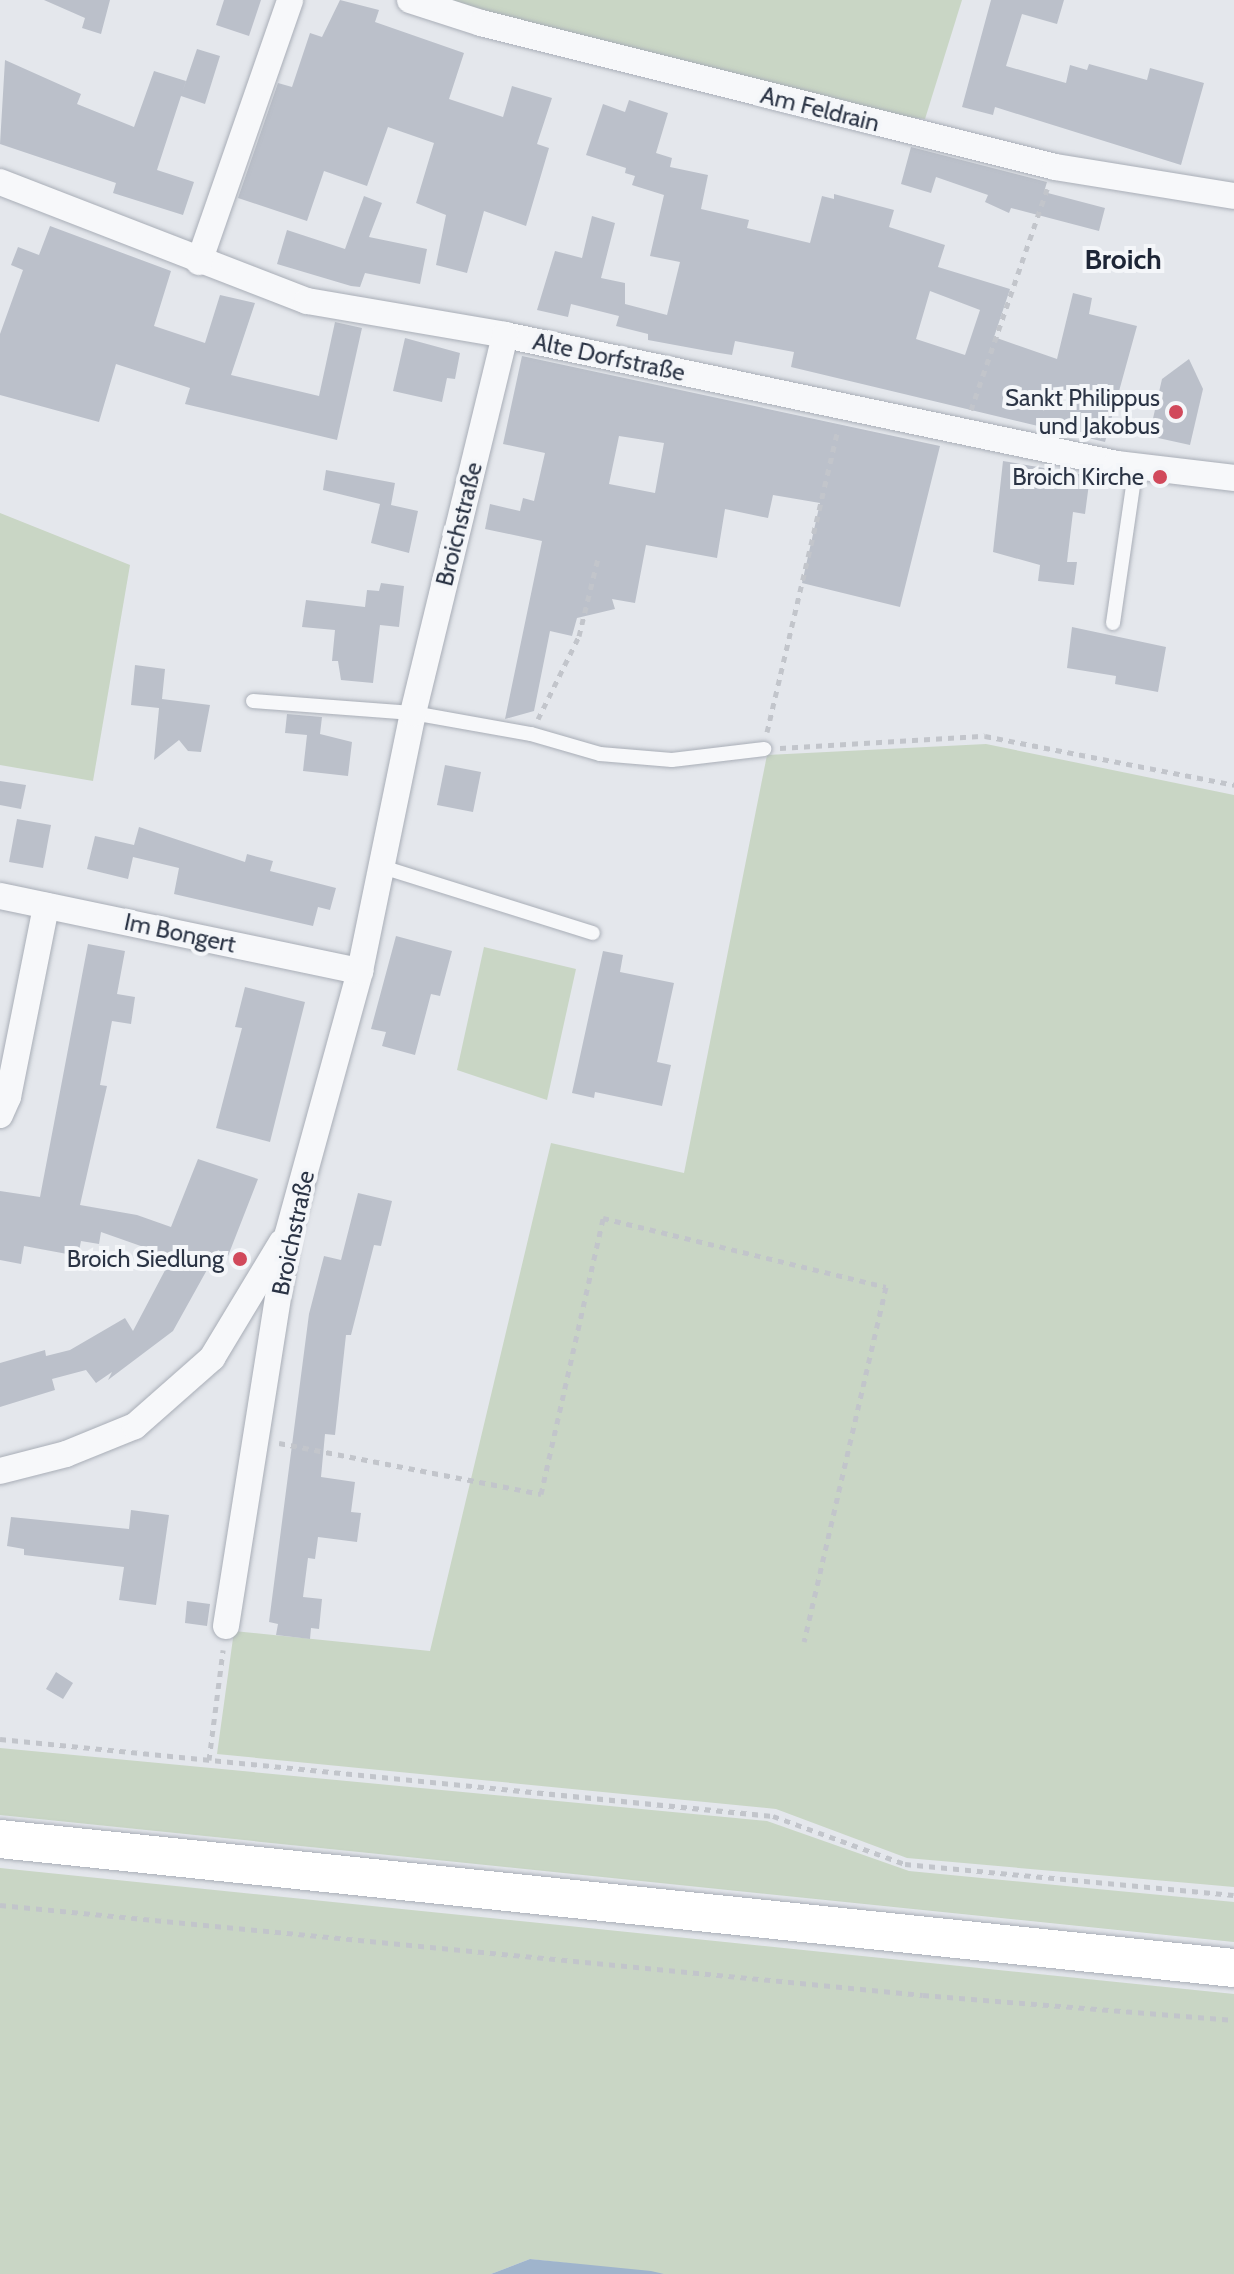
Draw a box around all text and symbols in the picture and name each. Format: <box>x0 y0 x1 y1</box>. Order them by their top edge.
street label: Am Feldrain <box>758 80 882 138</box>
district label: Broich <box>1084 242 1162 276</box>
street label: Alte Dorfstraße <box>530 327 688 387</box>
place label: Sankt Philippus und Jakobus <box>1005 384 1160 440</box>
marker: Sankt Philippus und Jakobus <box>1167 403 1185 421</box>
street label: Broichstraße <box>430 459 488 589</box>
place label: Broich Kirche <box>1012 463 1144 491</box>
marker: Broich Kirche <box>1151 468 1169 486</box>
street label: Im Bongert <box>122 907 238 959</box>
street label: Broichstraße <box>266 1168 320 1298</box>
place label: Broich Siedlung <box>67 1245 224 1273</box>
marker: Broich Siedlung <box>231 1250 249 1268</box>

